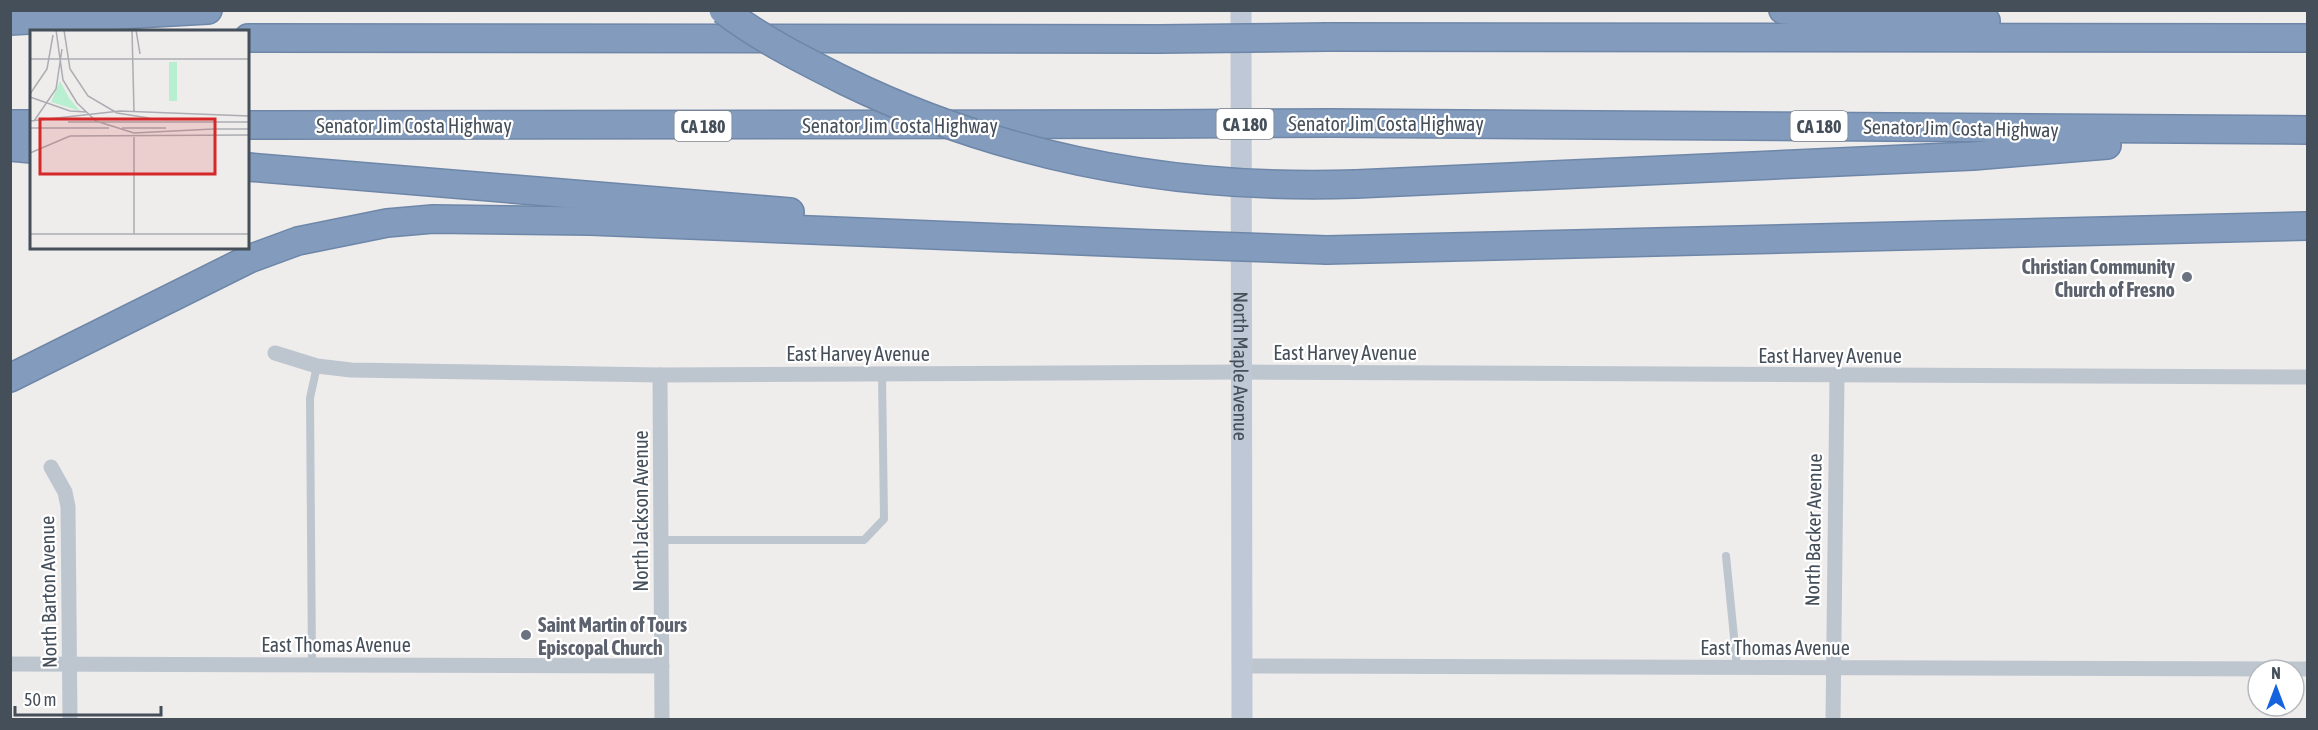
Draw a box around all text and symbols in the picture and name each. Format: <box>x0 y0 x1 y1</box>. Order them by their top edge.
inset map <box>30 30 249 249</box>
road number: CA 180 <box>1216 109 1274 139</box>
road number: CA 180 <box>674 111 732 141</box>
road number: CA 180 <box>1790 111 1848 141</box>
street label: Senator Jim Costa Highway <box>1288 112 1484 135</box>
street label: Senator Jim Costa Highway <box>316 114 512 137</box>
street label: Senator Jim Costa Highway <box>802 114 998 137</box>
street label: Senator Jim Costa Highway <box>1863 115 2059 141</box>
place label: Christian Community Church of Fresno <box>2021 255 2176 301</box>
marker: Christian Community Church of Fresno <box>2180 270 2194 284</box>
street label: North Maple Avenue <box>1230 291 1253 441</box>
street label: East Harvey Avenue <box>1273 341 1417 364</box>
street label: East Harvey Avenue <box>786 342 930 365</box>
street label: East Harvey Avenue <box>1758 344 1902 367</box>
street label: North Jackson Avenue <box>629 430 652 592</box>
street label: North Backer Avenue <box>1800 453 1826 607</box>
street label: North Barton Avenue <box>35 516 61 668</box>
place label: Saint Martin of Tours Episcopal Church <box>538 613 687 659</box>
marker: Saint Martin of Tours Episcopal Church <box>519 628 533 642</box>
street label: East Thomas Avenue <box>261 633 411 656</box>
street label: East Thomas Avenue <box>1700 636 1850 659</box>
north arrow <box>2246 658 2306 718</box>
text: N <box>2271 664 2281 682</box>
scale bar <box>15 679 160 717</box>
text: 50 m <box>24 689 56 710</box>

